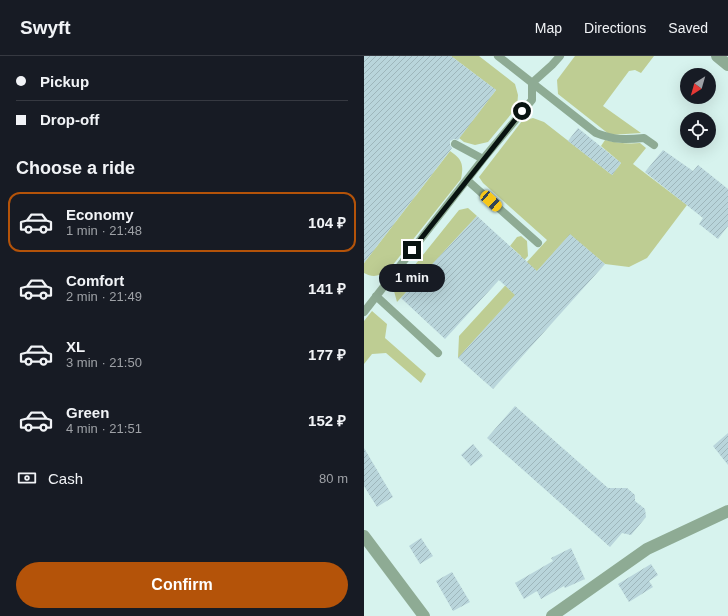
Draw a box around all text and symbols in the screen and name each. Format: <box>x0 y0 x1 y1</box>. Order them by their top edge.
text: Swyft <box>20 17 71 38</box>
text: Map <box>535 20 562 36</box>
text: Directions <box>584 20 646 36</box>
text: Saved <box>668 20 708 36</box>
north arrow <box>680 68 716 104</box>
map controls <box>680 68 716 148</box>
text: Pickup <box>40 73 89 90</box>
route start <box>513 102 531 120</box>
text: Drop-off <box>40 111 99 128</box>
button: locate <box>680 112 716 148</box>
text: Choose a ride <box>16 158 135 178</box>
car <box>478 189 504 213</box>
icon: car <box>18 204 54 240</box>
text: Economy <box>66 206 134 223</box>
text: 104 ₽ <box>308 214 346 231</box>
text: 1 min · 21:48 <box>66 223 142 238</box>
route end <box>403 241 421 259</box>
callout: 1 min <box>379 264 445 292</box>
icon: car <box>18 270 54 306</box>
text: 1 min <box>395 270 429 285</box>
text: Comfort <box>66 272 124 289</box>
text: 141 ₽ <box>308 280 346 297</box>
text: 2 min · 21:49 <box>66 289 142 304</box>
icon: car <box>18 336 54 372</box>
text: XL <box>66 338 85 355</box>
text: 177 ₽ <box>308 346 346 363</box>
text: 3 min · 21:50 <box>66 355 142 370</box>
icon: car <box>18 402 54 438</box>
text: Green <box>66 404 109 421</box>
text: 152 ₽ <box>308 412 346 429</box>
text: 4 min · 21:51 <box>66 421 142 436</box>
icon: cash <box>16 467 38 489</box>
text: Cash <box>48 470 83 487</box>
text: 80 m <box>319 471 348 486</box>
button: Confirm <box>16 562 348 608</box>

